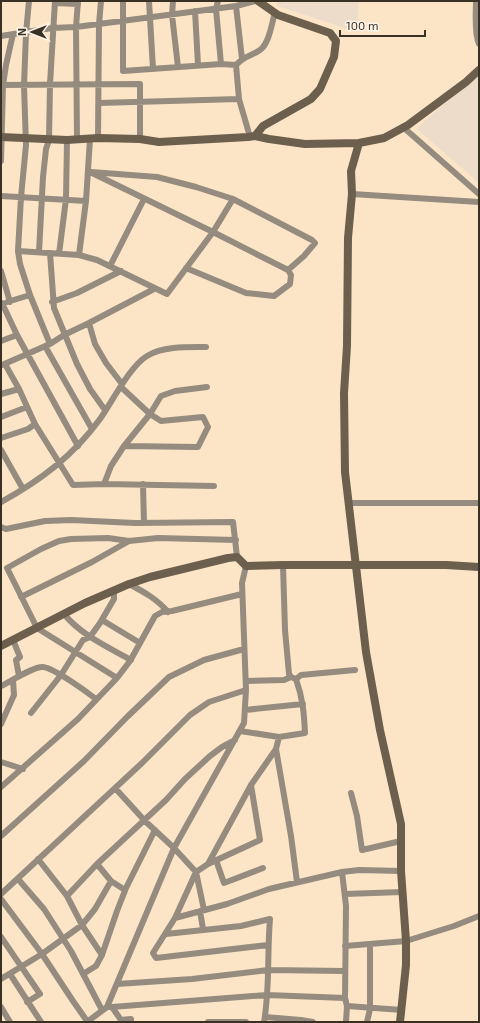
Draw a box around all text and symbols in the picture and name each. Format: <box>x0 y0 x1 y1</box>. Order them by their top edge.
north arrow <box>12 12 52 52</box>
scale bar <box>340 12 425 38</box>
text: 100 m <box>346 18 378 32</box>
text: N <box>15 28 28 36</box>

